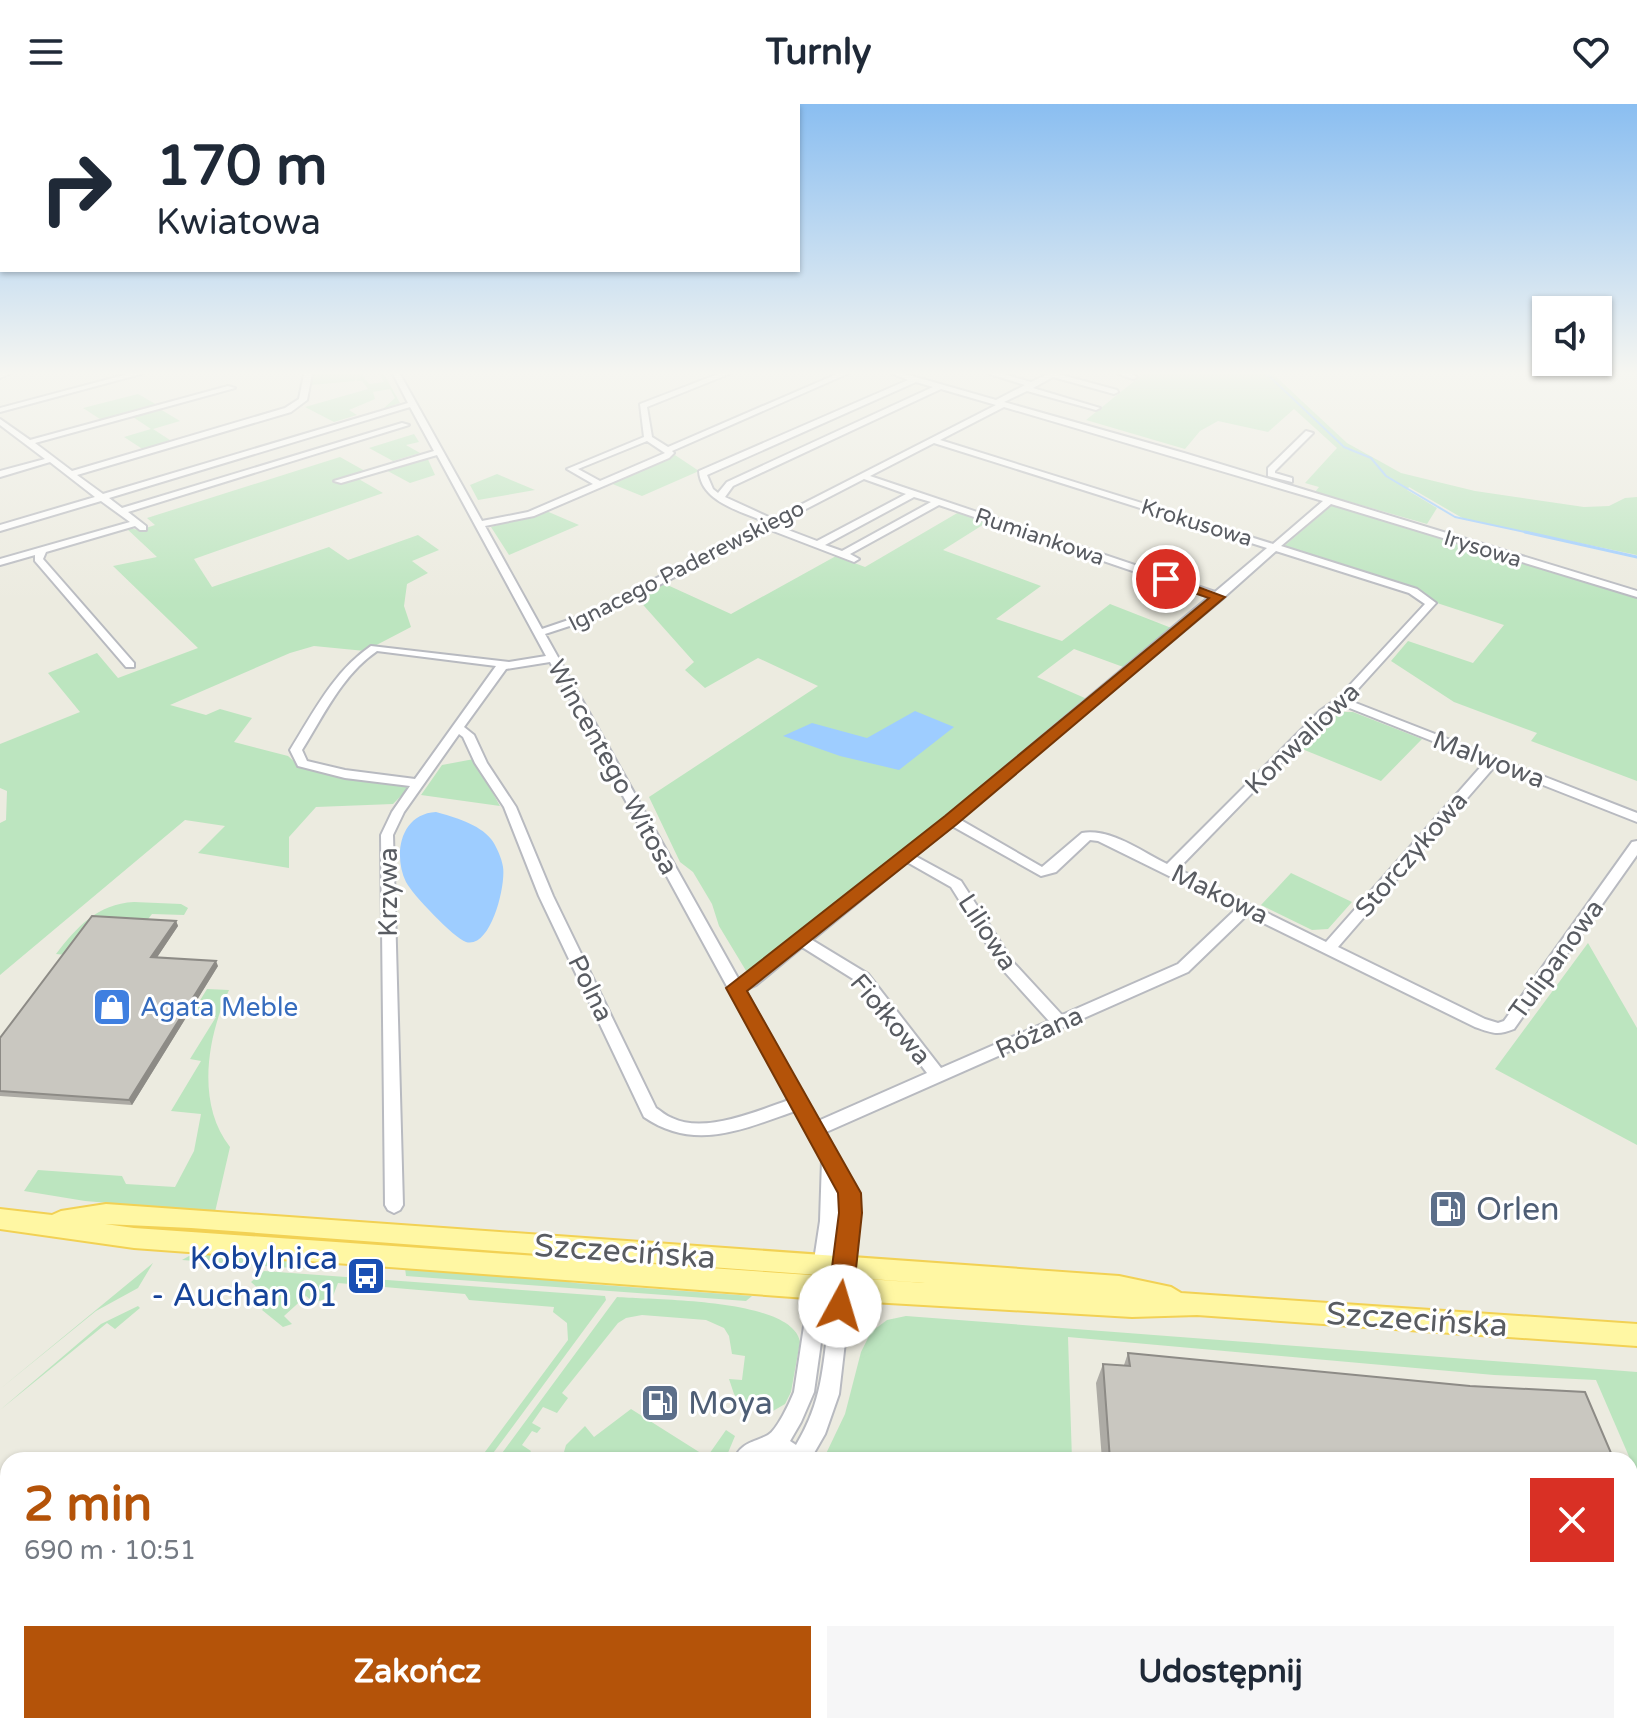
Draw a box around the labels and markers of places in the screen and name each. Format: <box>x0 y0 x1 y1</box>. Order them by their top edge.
pin <box>1132 545 1200 613</box>
shop icon: Agata Meble <box>91 986 133 1028</box>
place label: Agata Meble <box>140 992 298 1023</box>
fuel station icon: Orlen <box>1427 1188 1469 1230</box>
place label: Orlen <box>1476 1191 1560 1229</box>
place label: Kobylnica - Auchan 01 <box>151 1240 338 1315</box>
bus stop icon: Kobylnica - Auchan 01 <box>345 1255 387 1297</box>
fuel station icon: Moya <box>639 1382 681 1424</box>
place label: Moya <box>688 1385 773 1423</box>

